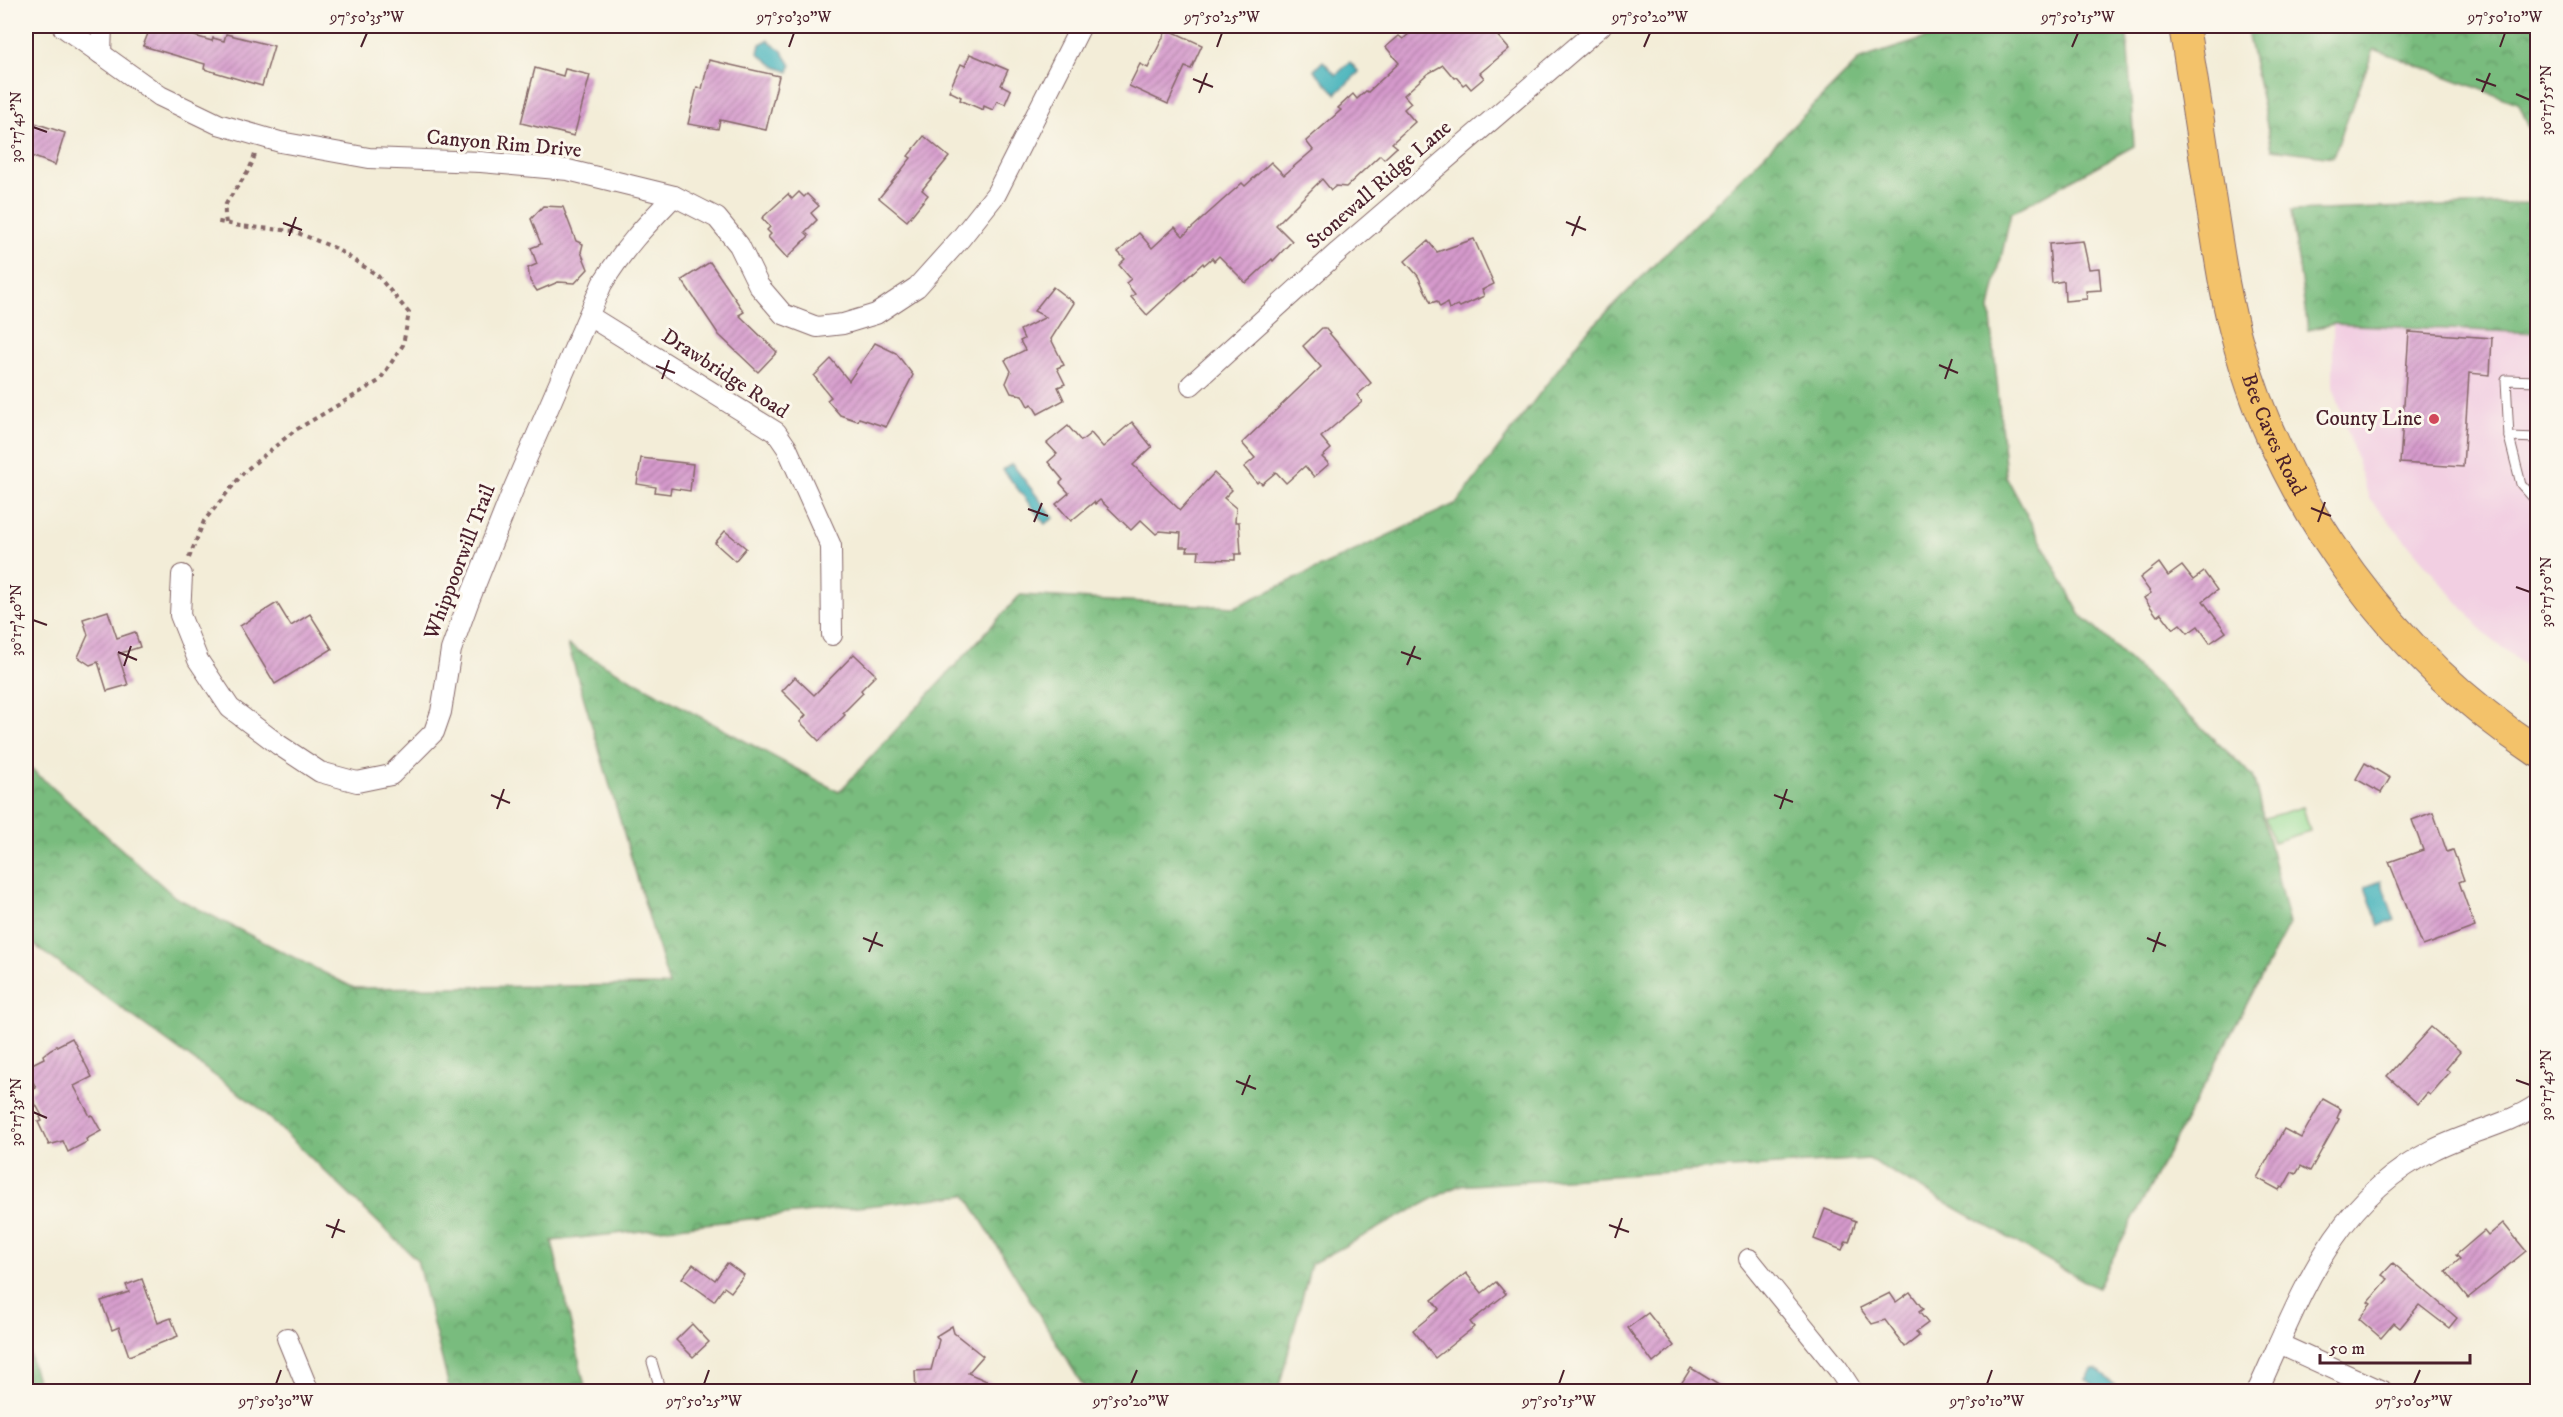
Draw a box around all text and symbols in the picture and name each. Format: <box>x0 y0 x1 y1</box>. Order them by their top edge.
text: 97°50'35"W <box>329 8 404 27</box>
text: 97°50'30"W <box>756 8 831 27</box>
text: 97°50'25"W <box>1183 8 1260 27</box>
text: 97°50'20"W <box>1611 8 1688 27</box>
text: 97°50'15"W <box>2040 8 2115 27</box>
text: 97°50'10"W <box>2467 8 2542 27</box>
text: 30°17'55"N <box>2537 65 2556 135</box>
text: 30°17'45"N <box>7 91 26 163</box>
street label: Stonewall Ridge Lane <box>1301 115 1457 255</box>
street label: Canyon Rim Drive <box>425 124 583 164</box>
street label: Drawbridge Road <box>657 323 794 425</box>
street label: Bee Caves Road <box>2235 370 2312 501</box>
place label: County Line <box>2315 406 2422 432</box>
marker: County Line <box>2427 412 2441 426</box>
street label: Whippoorwill Trail <box>418 480 502 644</box>
text: 30°17'50"N <box>2537 556 2556 628</box>
text: 30°17'40"N <box>7 584 26 656</box>
text: 30°17'45"N <box>2537 1049 2556 1121</box>
text: 30°17'35"N <box>7 1078 26 1146</box>
scale bar <box>2320 1327 2470 1365</box>
text: 50 m <box>2329 1338 2365 1360</box>
text: 97°50'30"W <box>238 1392 313 1411</box>
text: 97°50'25"W <box>665 1392 742 1411</box>
text: 97°50'20"W <box>1092 1392 1169 1411</box>
text: 97°50'15"W <box>1521 1392 1596 1411</box>
text: 97°50'10"W <box>1949 1392 2024 1411</box>
text: 97°50'05"W <box>2375 1392 2452 1411</box>

